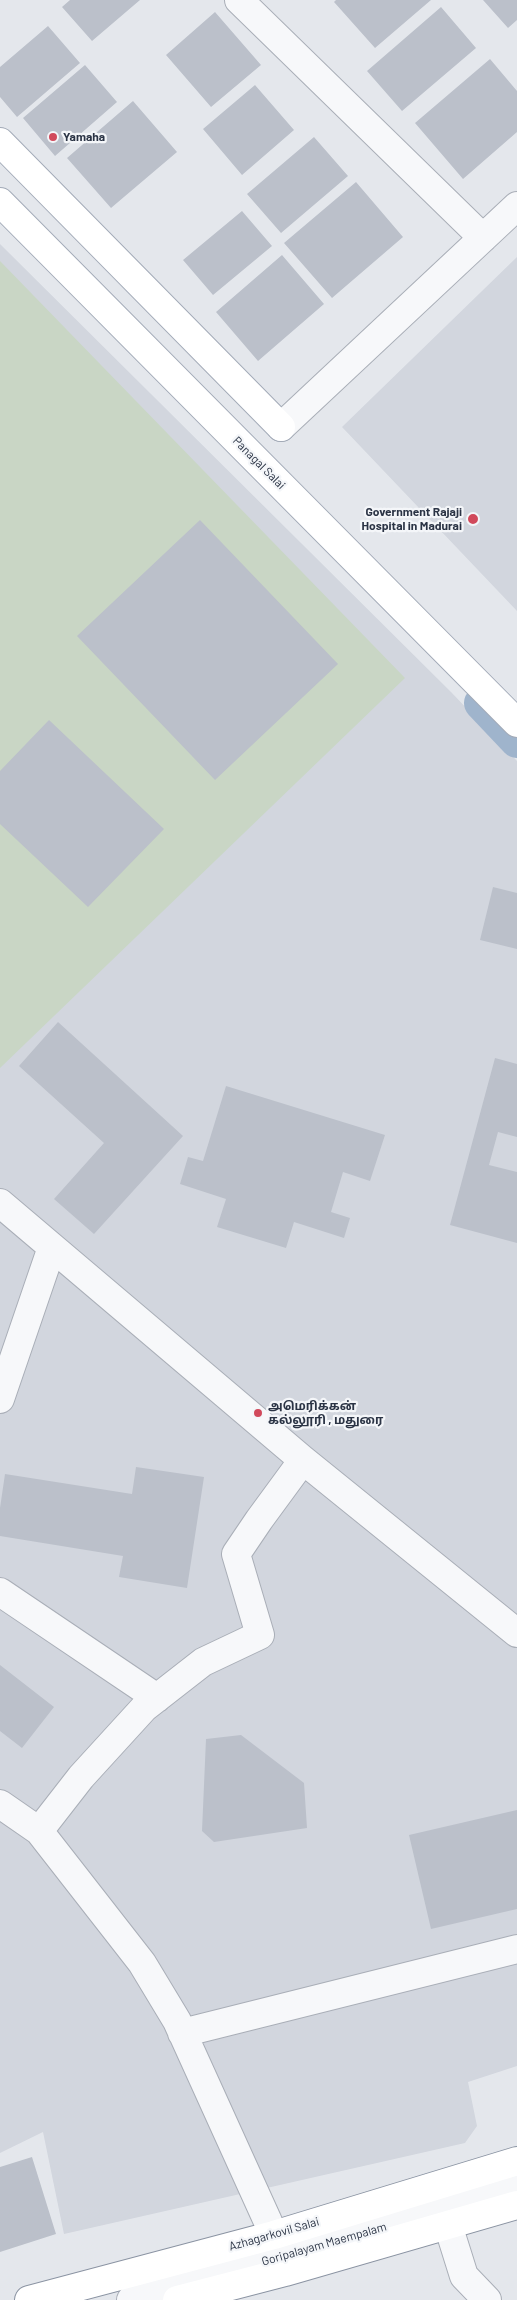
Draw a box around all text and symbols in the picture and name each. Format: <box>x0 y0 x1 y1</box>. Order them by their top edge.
place label: Yamaha <box>63 130 105 144</box>
marker: Yamaha <box>47 131 59 143</box>
street label: Panagal Salai <box>230 434 288 492</box>
place label: Government Rajaji Hospital in Madurai <box>361 505 462 533</box>
marker: Government Rajaji Hospital in Madurai <box>466 512 480 526</box>
place label: அமெரிக்கன் கல்லூரி , மதுரை <box>268 1399 383 1427</box>
marker: அமெரிக்கன் கல்லூரி , மதுரை <box>252 1407 264 1419</box>
street label: Azhagarkovil Salai <box>227 2214 321 2254</box>
street label: Goripalayam Maempalam <box>260 2219 388 2269</box>

